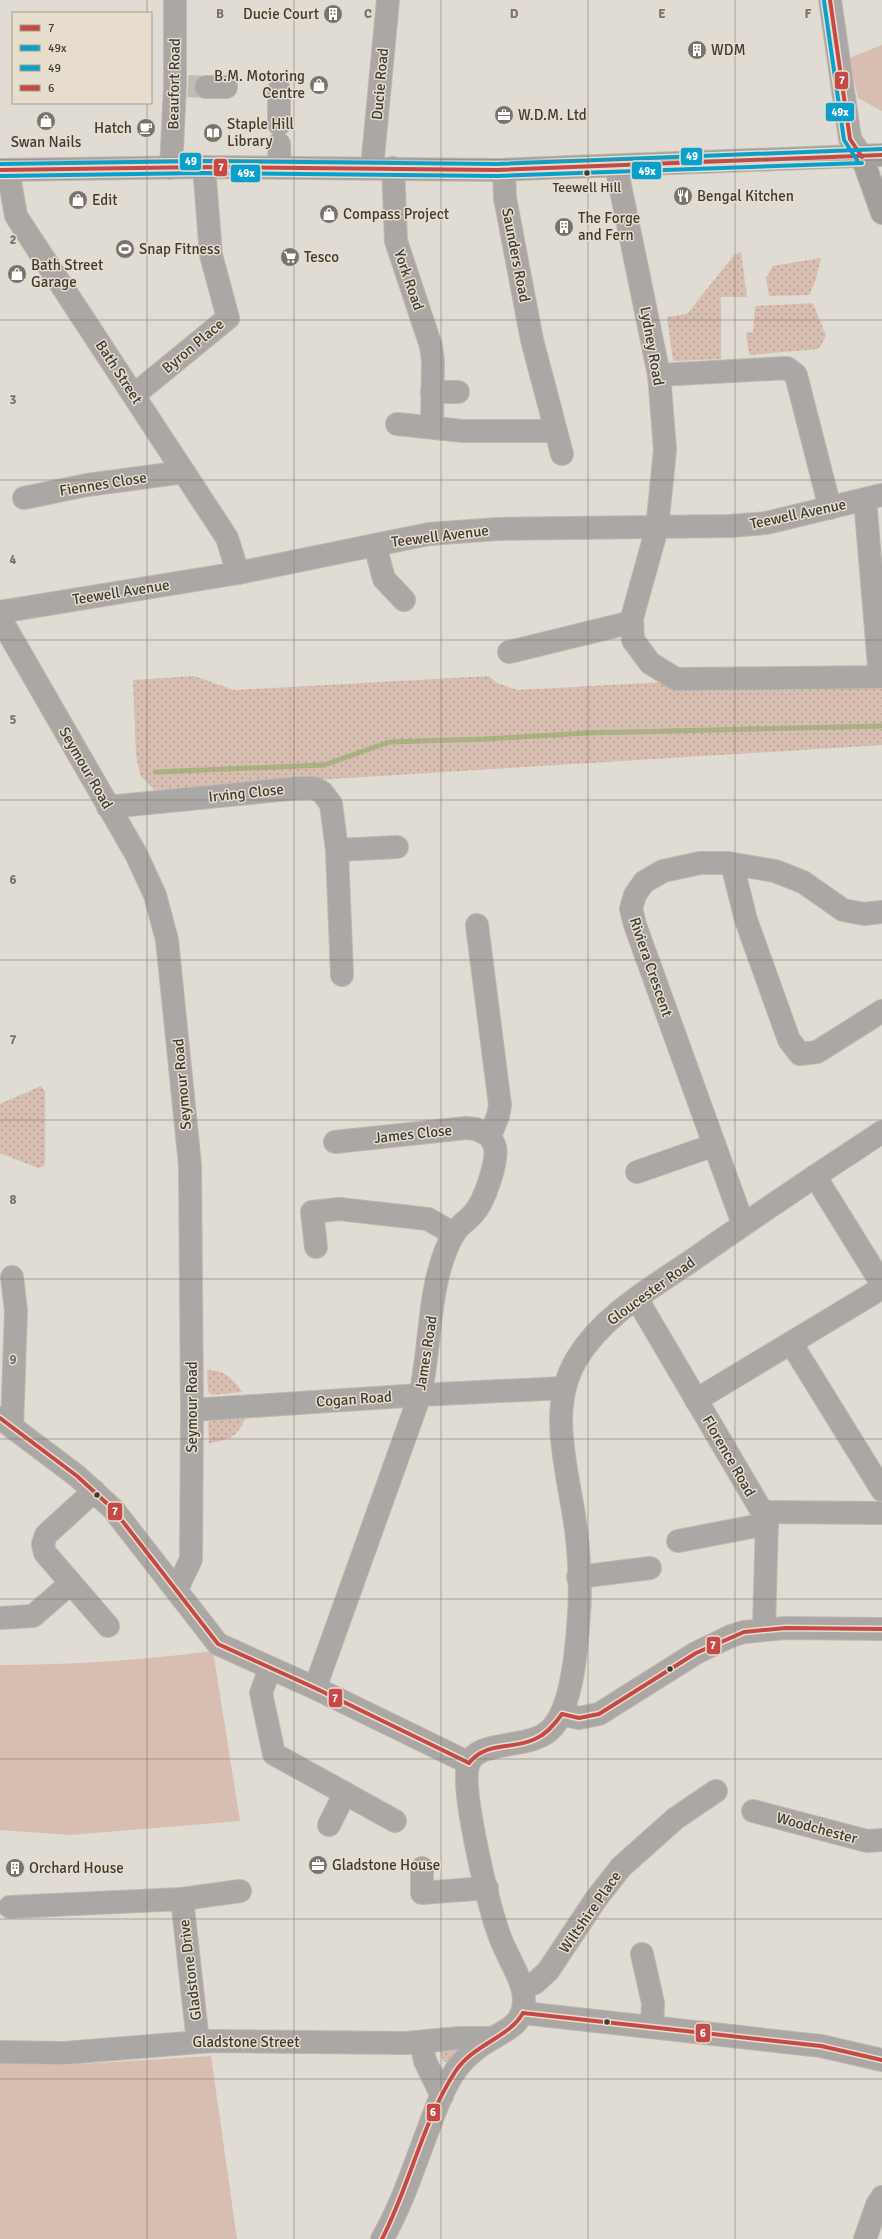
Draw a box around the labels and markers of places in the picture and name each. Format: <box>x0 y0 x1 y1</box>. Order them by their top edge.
building icon: Ducie Court <box>322 3 344 25</box>
place label: Ducie Court <box>243 5 319 23</box>
building icon: WDM <box>686 39 708 61</box>
place label: WDM <box>711 41 746 59</box>
place label: B.M. Motoring Centre <box>214 67 305 102</box>
shop icon: B.M. Motoring Centre <box>308 74 330 96</box>
office icon: W.D.M. Ltd <box>493 104 515 126</box>
place label: W.D.M. Ltd <box>518 106 587 124</box>
shop icon: Swan Nails <box>35 110 57 132</box>
place label: Staple Hill Library <box>227 115 294 150</box>
cafe icon: Hatch <box>135 117 157 139</box>
place label: Hatch <box>94 119 132 137</box>
library icon: Staple Hill Library <box>202 122 224 144</box>
place label: Swan Nails <box>11 133 82 151</box>
marker: Teewell Hill <box>582 168 592 178</box>
place label: Teewell Hill <box>553 179 621 196</box>
restaurant icon: Bengal Kitchen <box>672 185 694 207</box>
place label: Bengal Kitchen <box>697 187 794 205</box>
shop icon: Edit <box>67 189 89 211</box>
place label: Edit <box>92 191 117 209</box>
shop icon: Compass Project <box>318 203 340 225</box>
place label: Compass Project <box>343 205 449 223</box>
place label: The Forge and Fern <box>578 209 640 244</box>
building icon: The Forge and Fern <box>553 216 575 238</box>
sports icon: Snap Fitness <box>114 238 136 260</box>
place label: Snap Fitness <box>139 240 221 258</box>
supermarket icon: Tesco <box>279 246 301 268</box>
place label: Tesco <box>304 248 339 266</box>
place label: Bath Street Garage <box>31 256 103 291</box>
shop icon: Bath Street Garage <box>6 263 28 285</box>
unlabelled marker <box>92 1490 102 1500</box>
unlabelled marker <box>665 1664 675 1674</box>
office icon: Gladstone House <box>307 1854 329 1876</box>
place label: Gladstone House <box>332 1856 440 1874</box>
building icon: Orchard House <box>4 1857 26 1879</box>
place label: Orchard House <box>29 1859 124 1877</box>
unlabelled marker <box>602 2017 612 2027</box>

